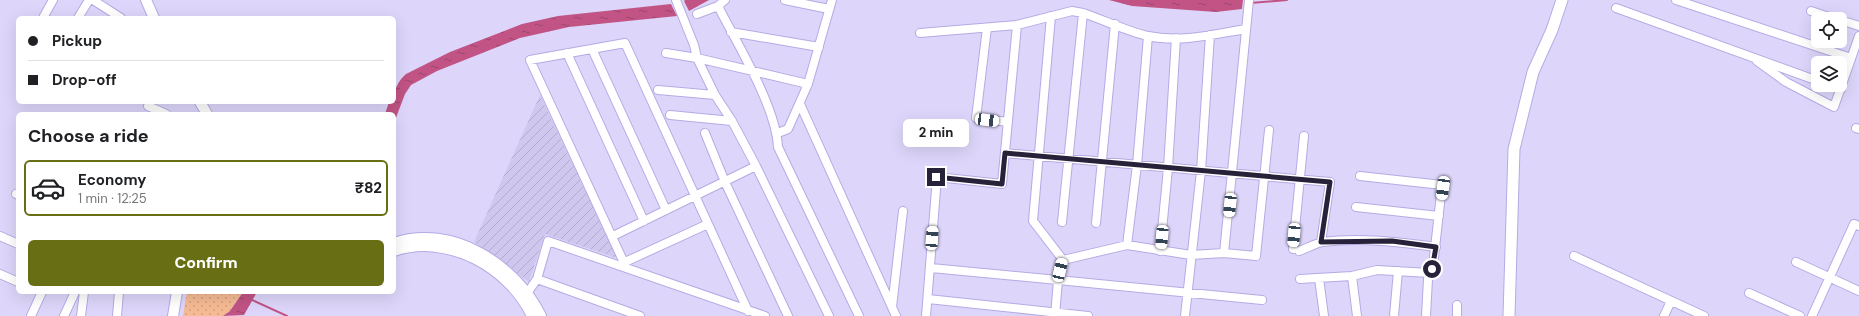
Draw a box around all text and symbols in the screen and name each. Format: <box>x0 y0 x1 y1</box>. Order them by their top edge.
map controls <box>1811 12 1847 92</box>
button: locate <box>1811 12 1847 48</box>
text: Pickup <box>52 31 102 51</box>
button: layers <box>1811 56 1847 92</box>
text: Drop-off <box>52 70 117 90</box>
car <box>974 113 1000 127</box>
callout: 2 min <box>903 119 969 147</box>
text: Choose a ride <box>28 124 149 148</box>
text: 2 min <box>919 124 953 141</box>
route end <box>927 168 945 186</box>
icon: car <box>30 170 66 206</box>
text: Economy <box>78 170 146 190</box>
car <box>1435 175 1451 201</box>
text: ₹82 <box>355 178 382 198</box>
text: 1 min · 12:25 <box>78 190 147 207</box>
car <box>1223 192 1237 218</box>
car <box>1287 223 1301 247</box>
car <box>1155 225 1169 249</box>
car <box>925 226 939 250</box>
button: Confirm <box>28 240 384 286</box>
car <box>1051 257 1069 283</box>
route start <box>1423 260 1441 278</box>

